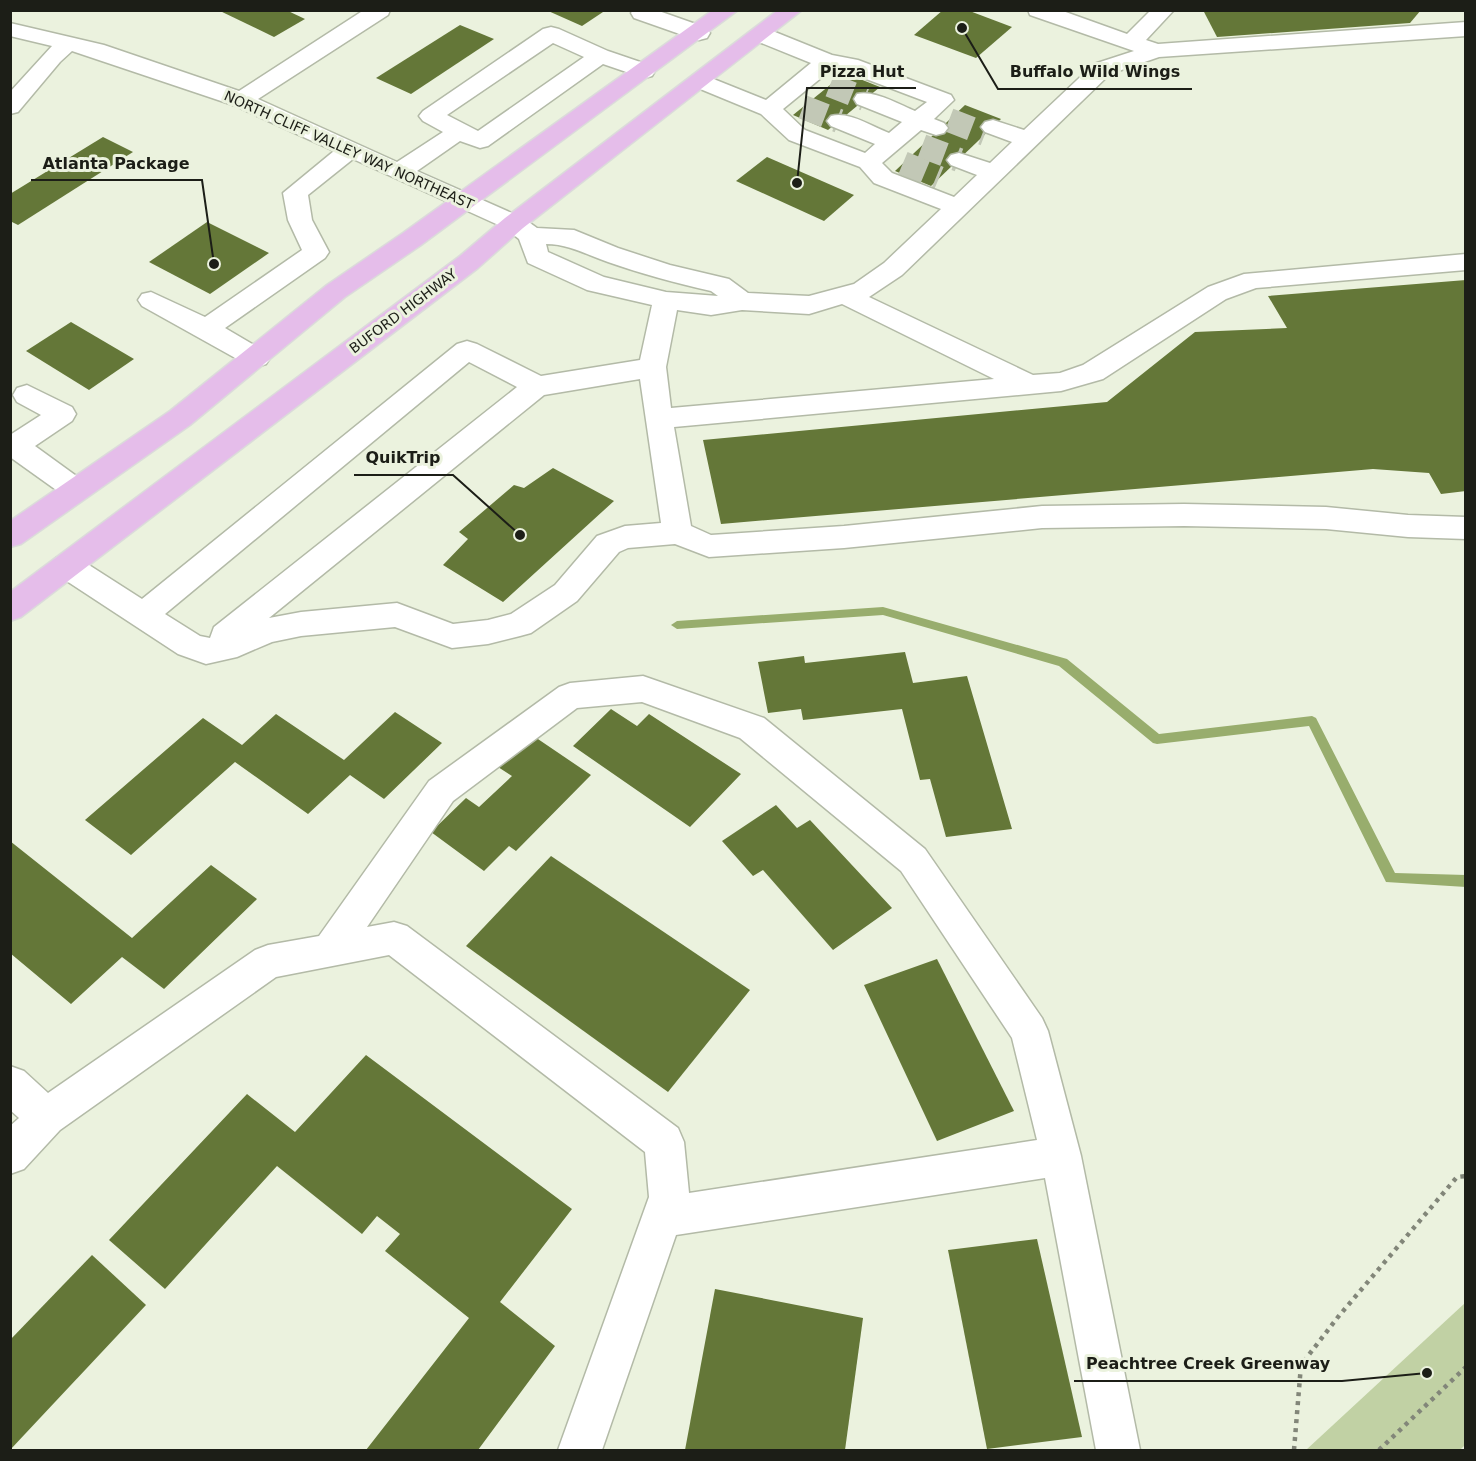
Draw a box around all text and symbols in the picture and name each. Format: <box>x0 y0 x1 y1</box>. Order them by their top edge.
callout: Pizza Hut <box>807 54 916 88</box>
callout: Buffalo Wild Wings <box>998 55 1192 89</box>
text: Pizza Hut <box>820 62 905 81</box>
text: Buffalo Wild Wings <box>1010 62 1180 81</box>
street label: NORTH CLIFF VALLEY WAY NORTHEAST <box>222 87 477 213</box>
callout: Atlanta Package <box>31 146 202 180</box>
text: Atlanta Package <box>42 154 190 173</box>
street label: BUFORD HIGHWAY <box>346 265 460 357</box>
callout: QuikTrip <box>354 441 453 475</box>
text: QuikTrip <box>365 448 441 467</box>
callout: Peachtree Creek Greenway <box>1074 1347 1342 1381</box>
text: Peachtree Creek Greenway <box>1086 1354 1331 1373</box>

